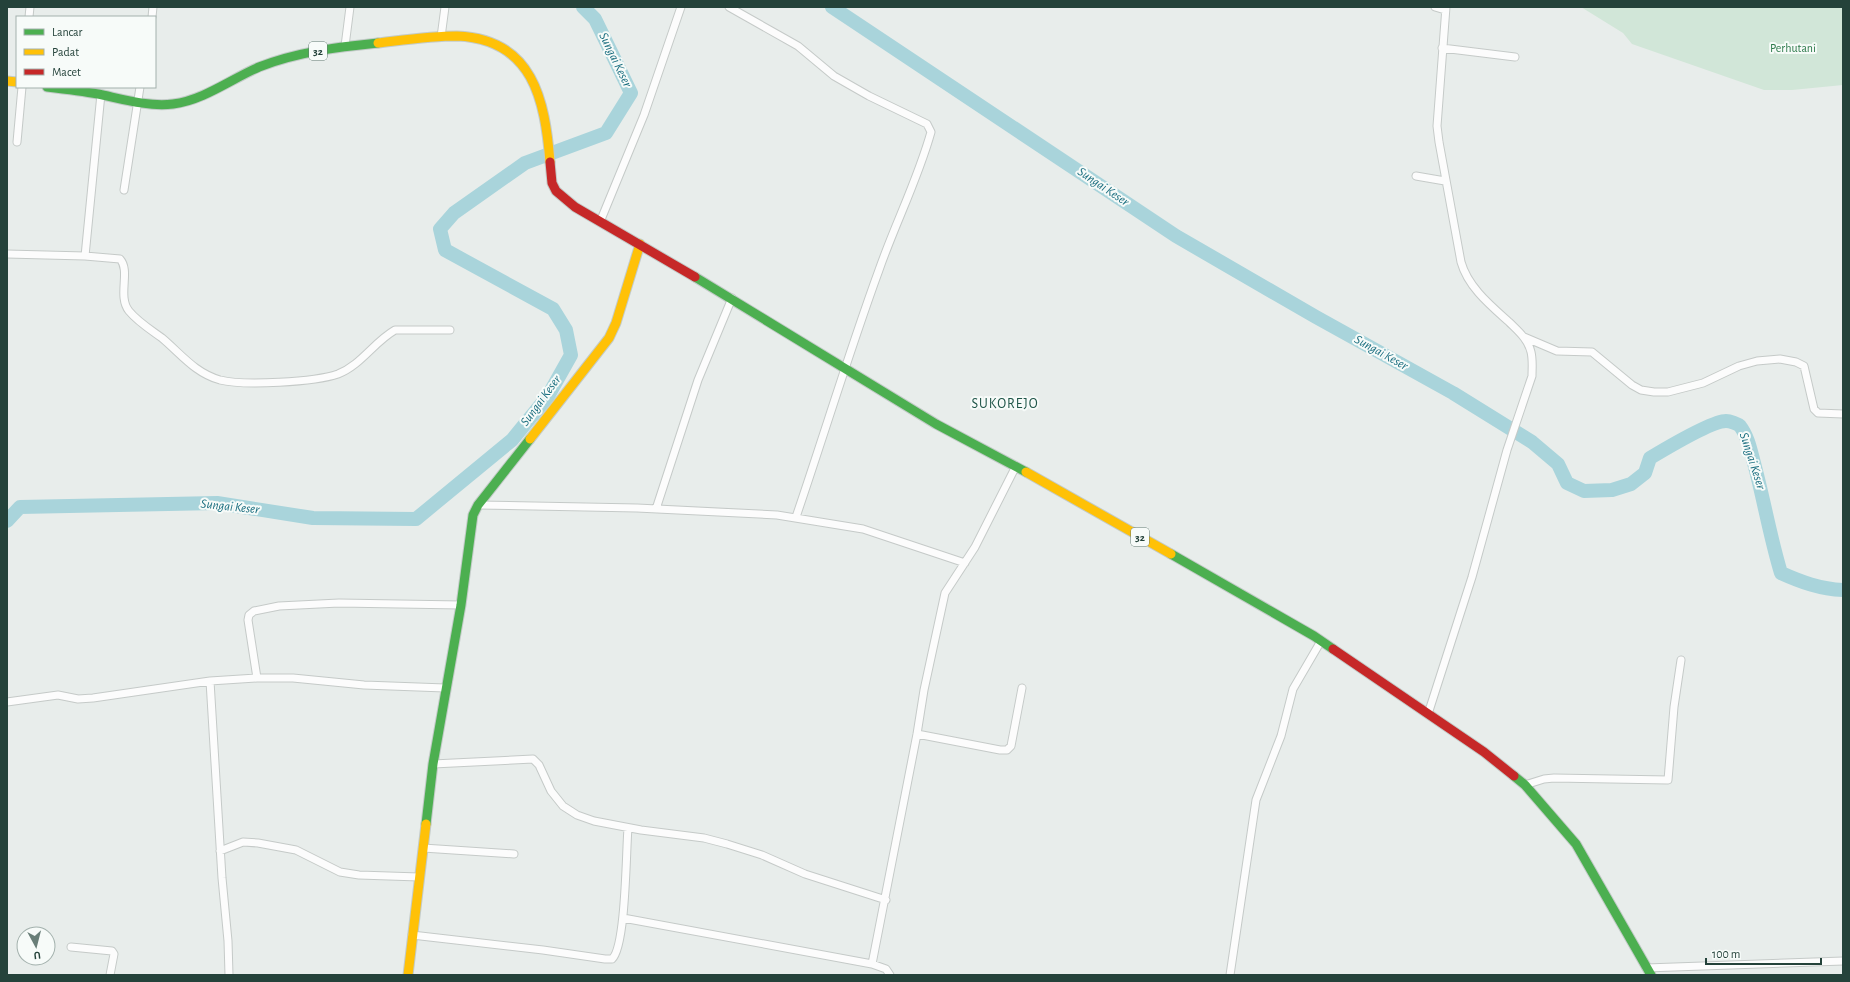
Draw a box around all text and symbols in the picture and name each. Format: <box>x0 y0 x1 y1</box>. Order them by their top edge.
legend <box>16 16 156 88</box>
text: Lancar <box>52 26 83 38</box>
water label: Sungai Keser <box>596 31 634 90</box>
road number: 32 <box>309 42 327 60</box>
park label: Perhutani <box>1770 42 1816 54</box>
text: Padat <box>52 46 79 58</box>
text: Macet <box>52 66 81 78</box>
water label: Sungai Keser <box>1075 165 1132 209</box>
water label: Sungai Keser <box>1352 333 1411 373</box>
water label: Sungai Keser <box>518 373 564 429</box>
district label: SUKOREJO <box>971 397 1039 411</box>
water label: Sungai Keser <box>1737 431 1768 492</box>
water label: Sungai Keser <box>200 497 261 517</box>
road number: 32 <box>1131 528 1149 546</box>
north arrow <box>16 926 56 966</box>
scale bar <box>1706 940 1821 966</box>
text: 100 m <box>1712 948 1740 960</box>
text: U <box>33 950 41 961</box>

